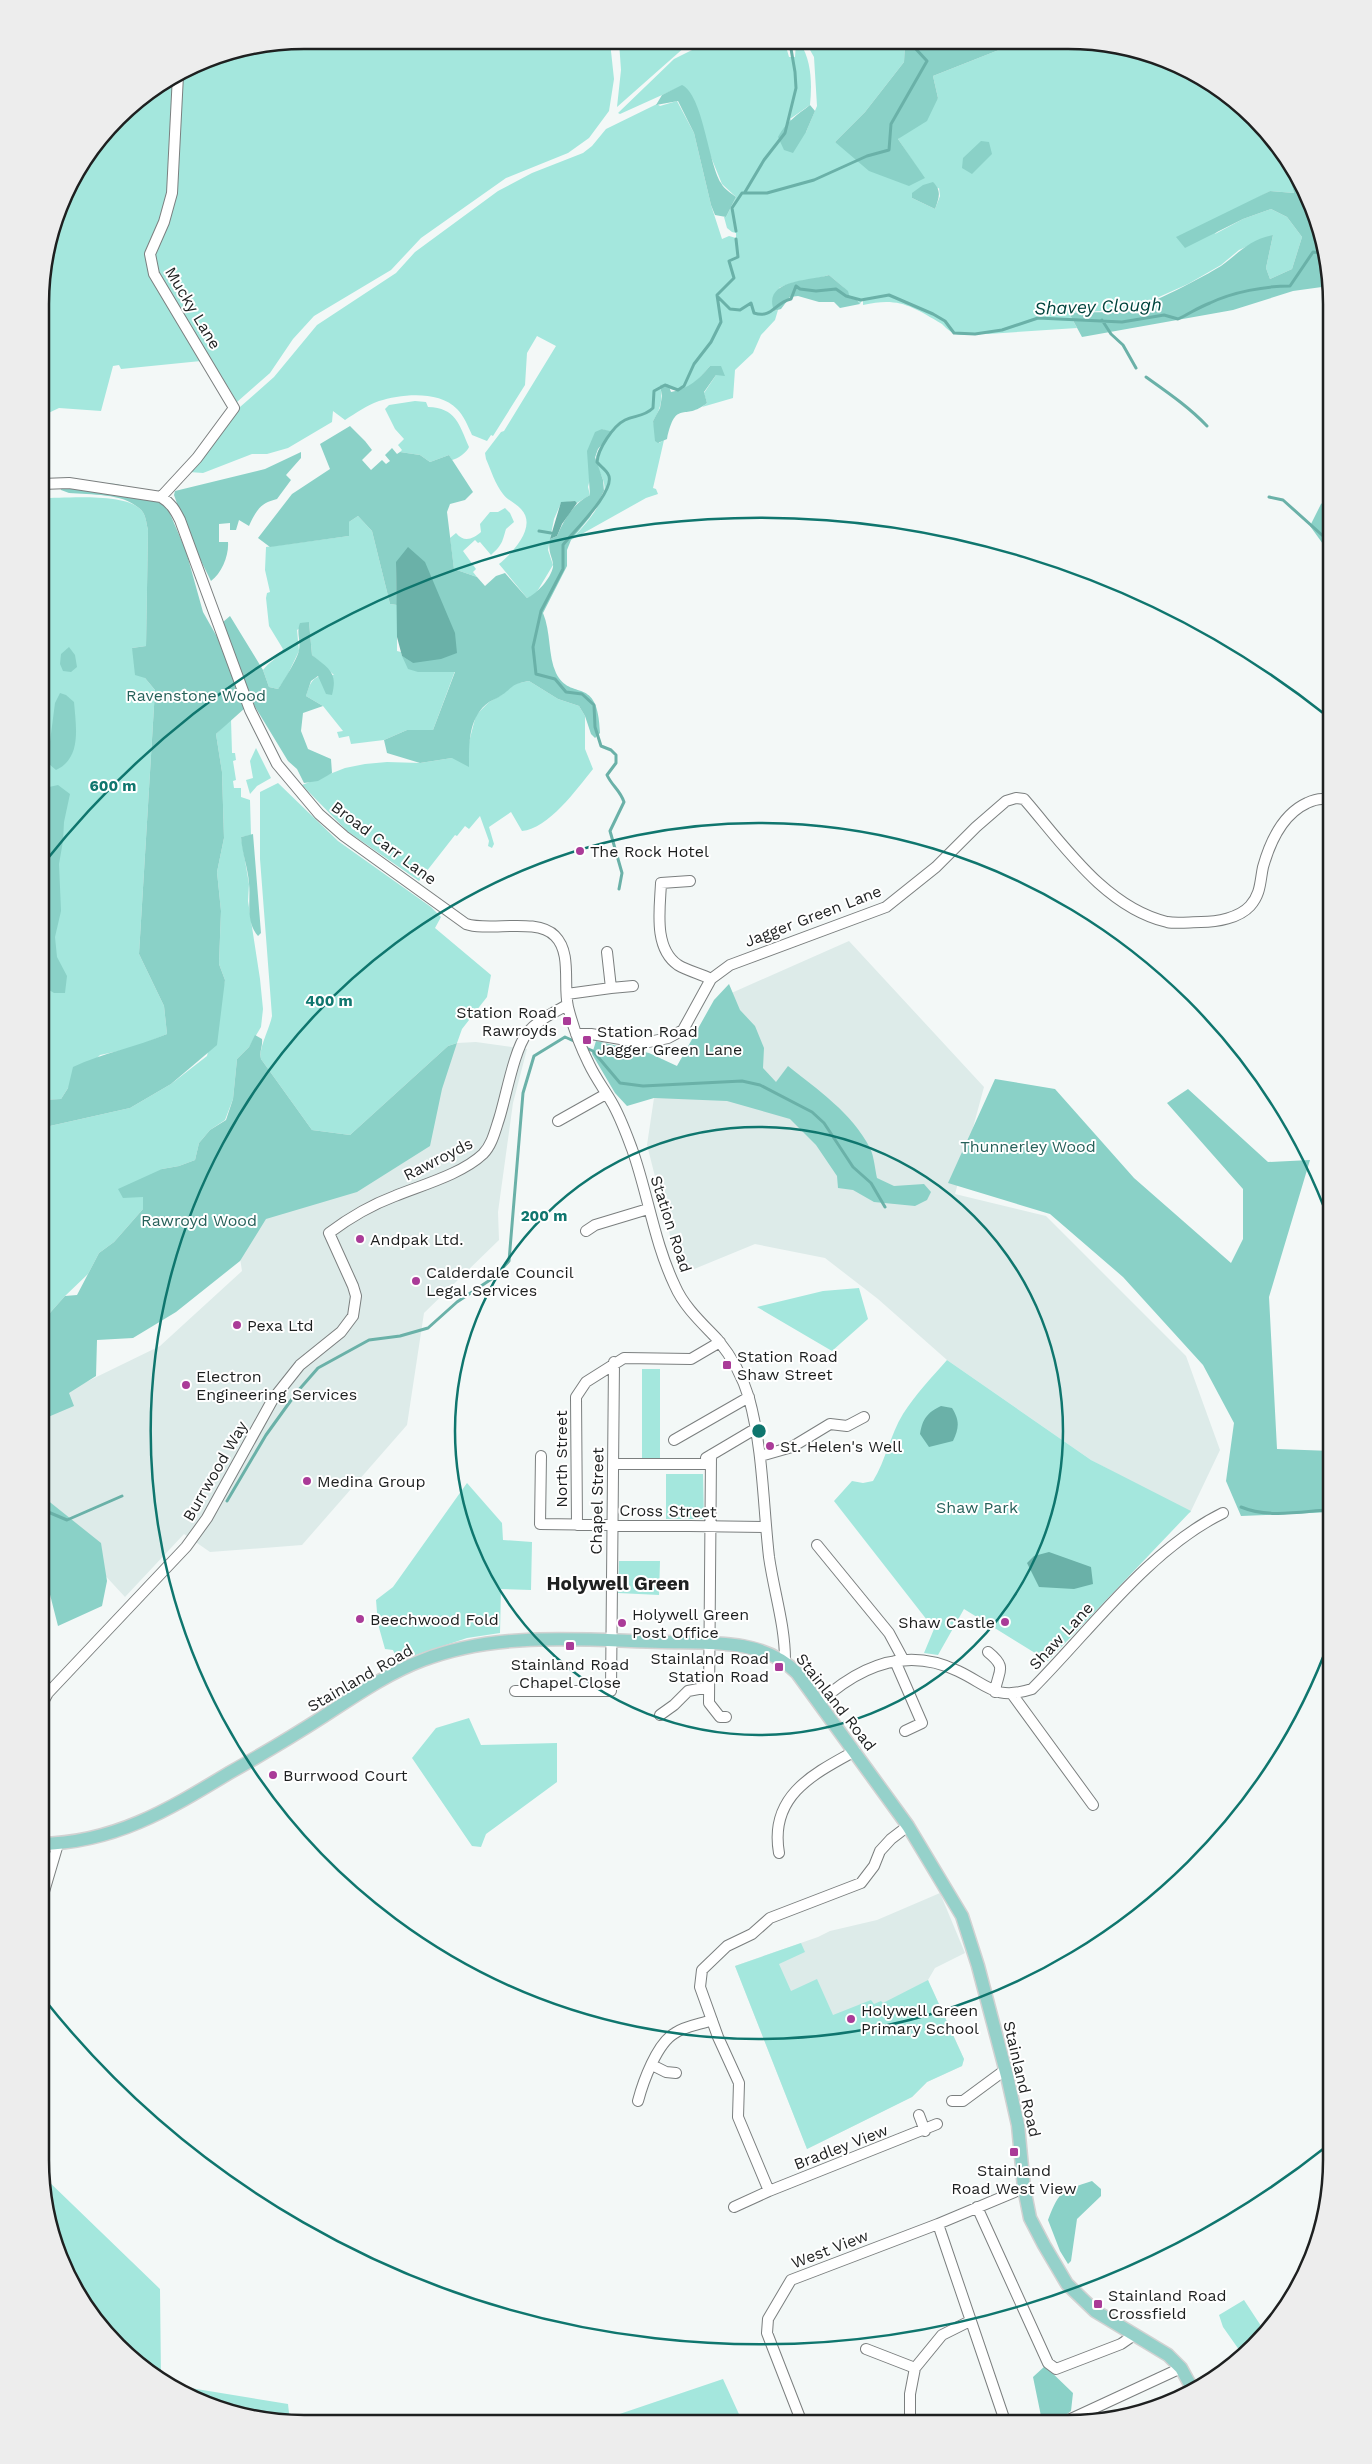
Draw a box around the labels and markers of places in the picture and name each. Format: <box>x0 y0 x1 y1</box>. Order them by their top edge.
place label: The Rock Hotel <box>590 842 709 861</box>
marker: The Rock Hotel <box>574 845 586 857</box>
place label: Station Road Rawroyds <box>456 1003 557 1040</box>
marker: Station Road Rawroyds <box>561 1015 573 1027</box>
place label: Station Road Jagger Green Lane <box>597 1022 742 1059</box>
marker: Station Road Jagger Green Lane <box>581 1034 593 1046</box>
place label: Andpak Ltd. <box>370 1230 464 1249</box>
marker: Andpak Ltd. <box>354 1233 366 1245</box>
place label: Calderdale Council Legal Services <box>426 1263 574 1300</box>
marker: Calderdale Council Legal Services <box>410 1275 422 1287</box>
place label: Pexa Ltd <box>247 1316 314 1335</box>
marker: Pexa Ltd <box>231 1319 243 1331</box>
place label: Station Road Shaw Street <box>737 1347 838 1384</box>
marker: Station Road Shaw Street <box>721 1359 733 1371</box>
place label: Electron Engineering Services <box>196 1367 357 1404</box>
marker: Electron Engineering Services <box>180 1379 192 1391</box>
centre of rings <box>750 1422 768 1440</box>
place label: St. Helen's Well <box>780 1437 902 1456</box>
marker: St. Helen's Well <box>764 1440 776 1452</box>
place label: Medina Group <box>317 1472 425 1491</box>
marker: Medina Group <box>301 1475 313 1487</box>
place label: Holywell Green Post Office <box>632 1605 749 1642</box>
place label: Beechwood Fold <box>370 1610 499 1629</box>
marker: Beechwood Fold <box>354 1613 366 1625</box>
place label: Shaw Castle <box>898 1613 995 1632</box>
marker: Shaw Castle <box>999 1616 1011 1628</box>
marker: Holywell Green Post Office <box>616 1617 628 1629</box>
marker: Stainland Road Chapel Close <box>564 1640 576 1652</box>
place label: Stainland Road Station Road <box>650 1649 769 1686</box>
place label: Stainland Road Chapel Close <box>511 1655 629 1692</box>
marker: Stainland Road Station Road <box>773 1661 785 1673</box>
place label: Burrwood Court <box>283 1766 408 1785</box>
marker: Burrwood Court <box>267 1769 279 1781</box>
place label: Holywell Green Primary School <box>861 2001 979 2038</box>
marker: Holywell Green Primary School <box>845 2013 857 2025</box>
marker: Stainland Road West View <box>1008 2146 1020 2158</box>
place label: Stainland Road West View <box>951 2161 1077 2198</box>
place label: Stainland Road Crossfield <box>1108 2286 1227 2323</box>
marker: Stainland Road Crossfield <box>1092 2298 1104 2310</box>

